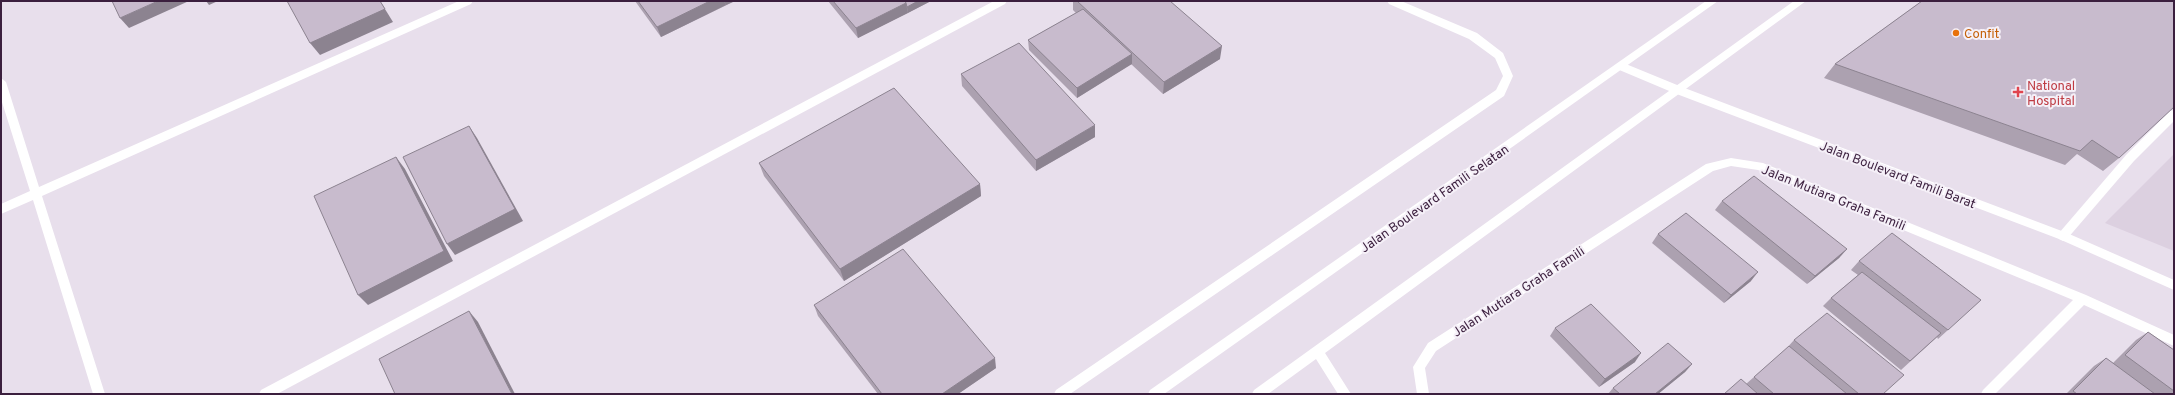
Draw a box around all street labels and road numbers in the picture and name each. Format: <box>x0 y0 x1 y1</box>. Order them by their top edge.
street label: Jalan Boulevard Famili Barat <box>1817 139 1978 213</box>
street label: Jalan Boulevard Famili Selatan <box>1358 142 1512 257</box>
street label: Jalan Mutiara Graha Famili <box>1759 163 1908 235</box>
street label: Jalan Mutiara Graha Famili <box>1450 244 1588 341</box>

